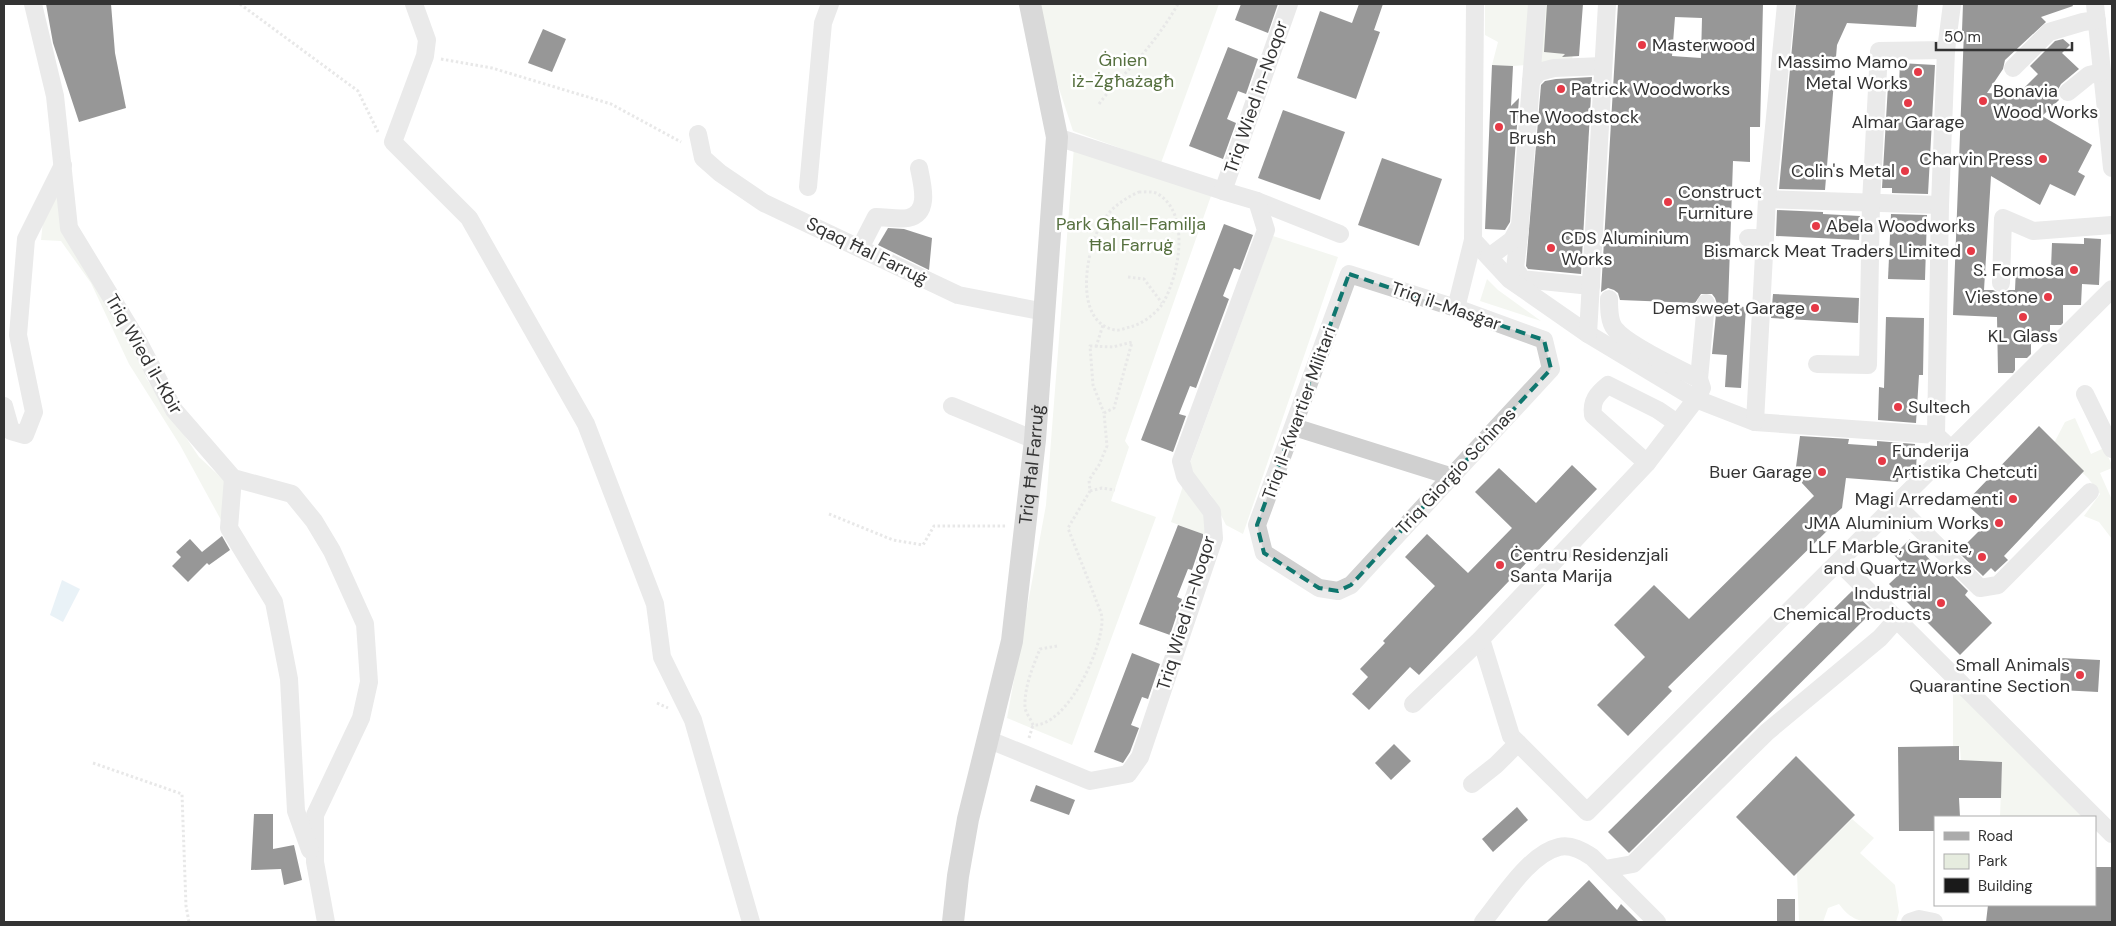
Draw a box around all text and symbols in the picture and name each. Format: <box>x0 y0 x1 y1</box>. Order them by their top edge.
street label: Triq Wied in-Noqor <box>1219 17 1294 177</box>
scale bar <box>1936 20 2072 52</box>
text: 50 m <box>1944 27 1981 47</box>
place label: Masterwood <box>1652 33 1755 57</box>
marker: Masterwood <box>1636 39 1648 51</box>
park label: Ġnien iż-Żgħażagħ <box>1072 48 1174 93</box>
place label: Massimo Mamo Metal Works <box>1778 50 1908 95</box>
marker: Massimo Mamo Metal Works <box>1912 66 1924 78</box>
place label: Patrick Woodworks <box>1571 77 1730 101</box>
place label: Bonavia Wood Works <box>1993 79 2098 124</box>
marker: Patrick Woodworks <box>1555 83 1567 95</box>
marker: Bonavia Wood Works <box>1977 95 1989 107</box>
marker: Almar Garage <box>1902 97 1914 109</box>
place label: The Woodstock Brush <box>1509 105 1639 150</box>
place label: Almar Garage <box>1851 110 1965 134</box>
marker: The Woodstock Brush <box>1493 121 1505 133</box>
place label: Charvin Press <box>1919 147 2033 171</box>
marker: Charvin Press <box>2037 153 2049 165</box>
place label: Colin's Metal <box>1791 159 1895 183</box>
marker: Colin's Metal <box>1899 165 1911 177</box>
place label: Construct Furniture <box>1678 180 1762 225</box>
marker: Construct Furniture <box>1662 196 1674 208</box>
street label: Sqaq Ħal Farruġ <box>802 211 932 291</box>
park label: Park Għall-Familja Ħal Farruġ <box>1056 212 1206 257</box>
place label: Abela Woodworks <box>1826 214 1976 238</box>
marker: Abela Woodworks <box>1810 220 1822 232</box>
place label: CDS Aluminium Works <box>1561 226 1689 271</box>
place label: Bismarck Meat Traders Limited <box>1704 239 1961 263</box>
marker: CDS Aluminium Works <box>1545 242 1557 254</box>
marker: Bismarck Meat Traders Limited <box>1965 245 1977 257</box>
place label: S. Formosa <box>1973 258 2064 282</box>
marker: S. Formosa <box>2068 264 2080 276</box>
street label: Triq il-Masġar <box>1388 276 1504 336</box>
place label: Viestone <box>1965 285 2038 309</box>
street label: Triq Wied il-Kbir <box>100 290 188 419</box>
marker: Viestone <box>2042 291 2054 303</box>
place label: Demsweet Garage <box>1652 296 1805 320</box>
marker: Demsweet Garage <box>1809 302 1821 314</box>
marker: KL Glass <box>2017 311 2029 323</box>
street label: Triq il-Kwartier Militari <box>1256 323 1342 503</box>
place label: KL Glass <box>1988 324 2058 348</box>
place label: Sultech <box>1908 395 1970 419</box>
marker: Sultech <box>1892 401 1904 413</box>
street label: Triq Giorgio Schinas <box>1391 402 1521 540</box>
street label: Triq Ħal Farruġ <box>1013 404 1050 526</box>
place label: Funderija Artistika Chetcuti <box>1892 439 2038 484</box>
marker: Funderija Artistika Chetcuti <box>1876 455 1888 467</box>
place label: Buer Garage <box>1709 460 1812 484</box>
marker: Buer Garage <box>1816 466 1828 478</box>
place label: Magi Arredamenti <box>1855 487 2003 511</box>
marker: Magi Arredamenti <box>2007 493 2019 505</box>
place label: JMA Aluminium Works <box>1804 511 1989 535</box>
marker: JMA Aluminium Works <box>1993 517 2005 529</box>
street label: Triq Wied in-Noqor <box>1151 533 1221 693</box>
place label: LLF Marble, Granite, and Quartz Works <box>1808 535 1972 580</box>
place label: Ċentru Residenzjali Santa Marija <box>1510 543 1669 588</box>
marker: LLF Marble, Granite, and Quartz Works <box>1976 551 1988 563</box>
marker: Ċentru Residenzjali Santa Marija <box>1494 559 1506 571</box>
place label: Industrial Chemical Products <box>1773 581 1931 626</box>
marker: Industrial Chemical Products <box>1935 597 1947 609</box>
place label: Small Animals Quarantine Section <box>1909 653 2070 698</box>
marker: Small Animals Quarantine Section <box>2074 669 2086 681</box>
legend <box>1934 816 2096 906</box>
text: Road <box>1978 826 2013 846</box>
text: Park <box>1978 851 2008 871</box>
text: Building <box>1978 876 2033 896</box>

